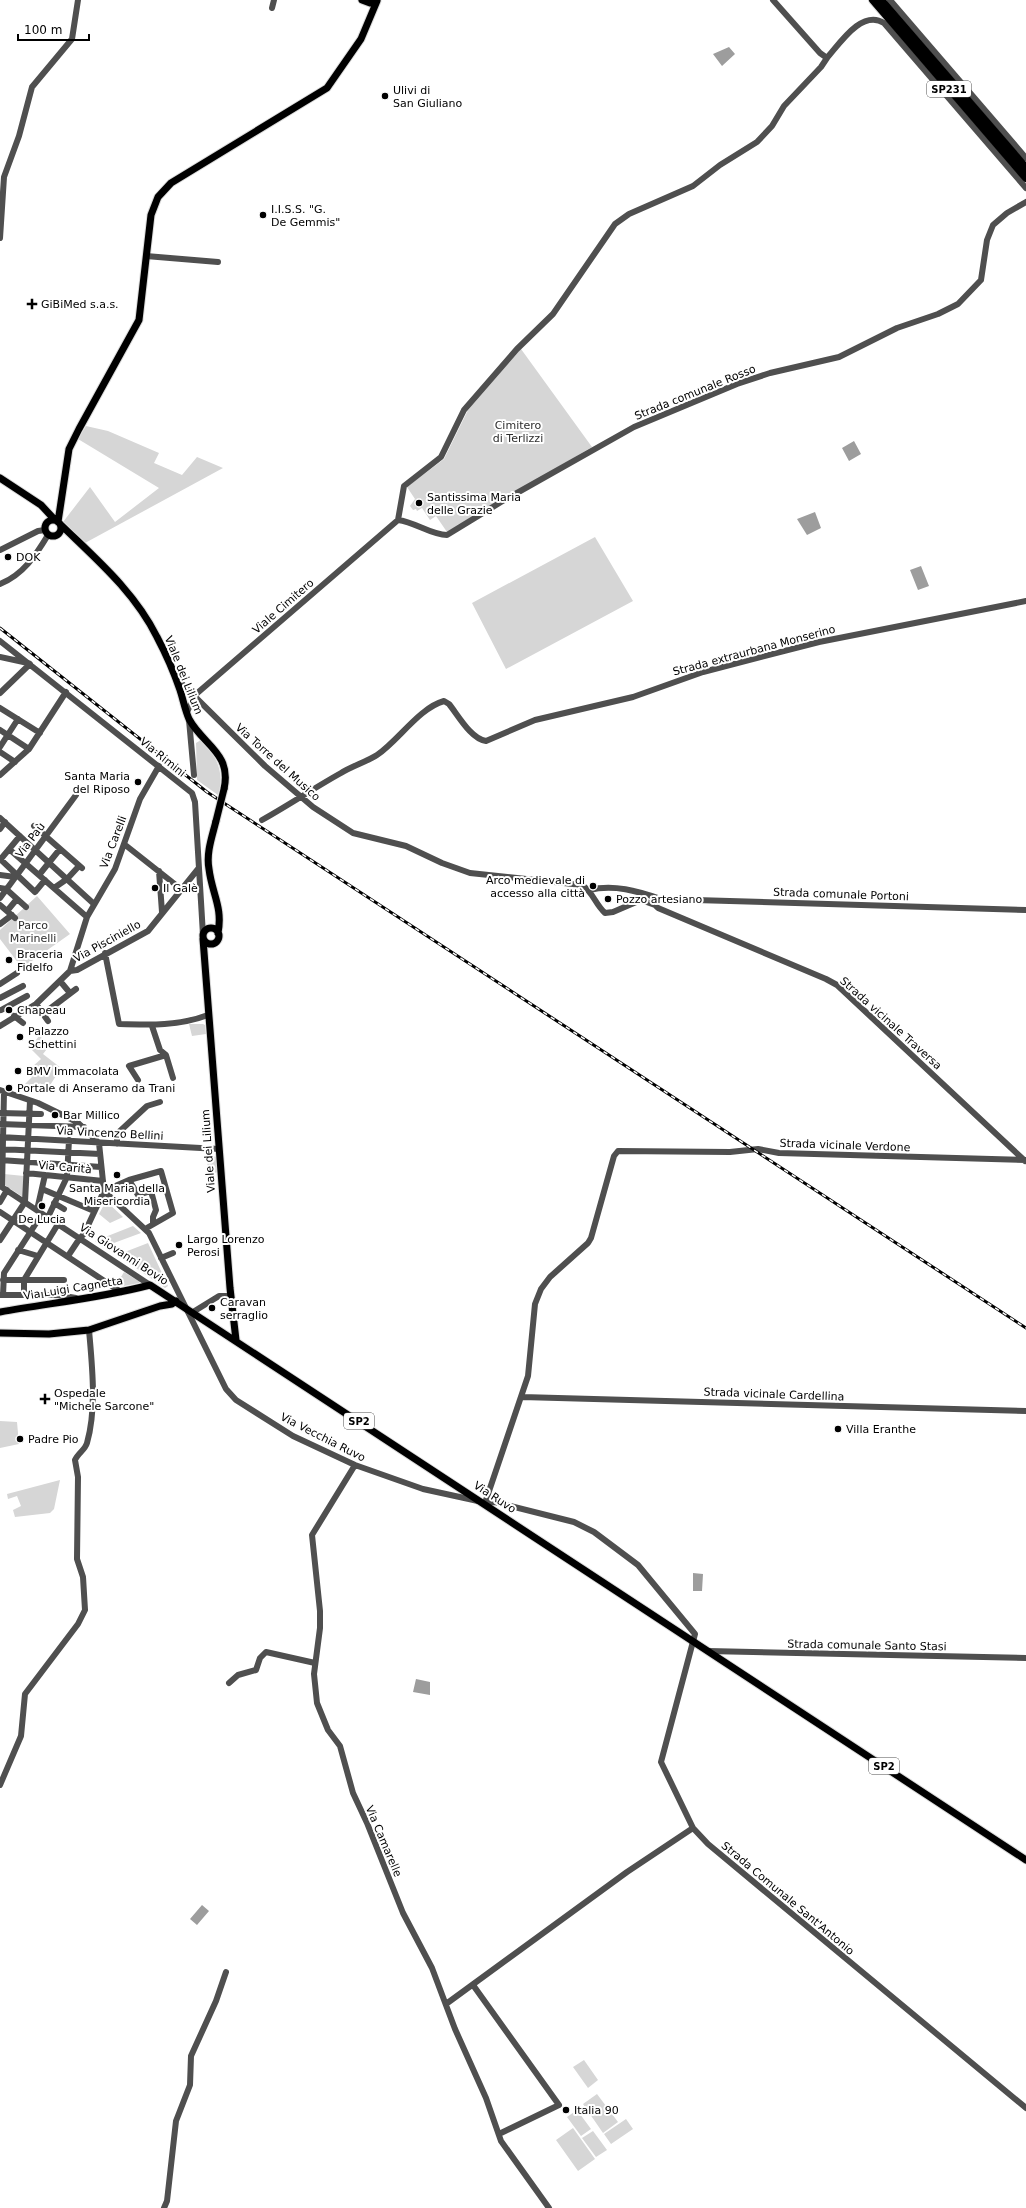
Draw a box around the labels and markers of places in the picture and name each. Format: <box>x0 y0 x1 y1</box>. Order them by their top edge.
place label: Ulivi di San Giuliano <box>393 84 463 110</box>
marker: Ulivi di San Giuliano <box>380 91 390 101</box>
place label: I.I.S.S. "G. De Gemmis" <box>271 203 340 229</box>
marker: I.I.S.S. "G. De Gemmis" <box>258 210 268 220</box>
marker: GiBiMed s.a.s. <box>26 298 38 310</box>
place label: GiBiMed s.a.s. <box>41 298 119 311</box>
place label: Santissima Maria delle Grazie <box>427 491 521 517</box>
marker: Santissima Maria delle Grazie <box>414 498 424 508</box>
place label: DOK <box>16 551 41 564</box>
marker: DOK <box>3 552 13 562</box>
place label: Santa Maria del Riposo <box>64 770 130 796</box>
marker: Santa Maria del Riposo <box>133 777 143 787</box>
place label: Arco medievale di accesso alla città <box>486 874 585 900</box>
marker: Arco medievale di accesso alla città <box>588 881 598 891</box>
place label: Il Galè <box>163 882 198 895</box>
marker: Il Galè <box>150 883 160 893</box>
place label: Pozzo artesiano <box>616 893 703 906</box>
marker: Pozzo artesiano <box>603 894 613 904</box>
place label: Braceria Fidelfo <box>17 948 63 974</box>
marker: Braceria Fidelfo <box>4 955 14 965</box>
place label: Chapeau <box>17 1004 66 1017</box>
marker: Chapeau <box>4 1005 14 1015</box>
place label: Palazzo Schettini <box>28 1025 76 1051</box>
marker: Palazzo Schettini <box>15 1032 25 1042</box>
place label: BMV Immacolata <box>26 1065 119 1078</box>
marker: BMV Immacolata <box>13 1066 23 1076</box>
place label: Portale di Anseramo da Trani <box>17 1082 175 1095</box>
marker: Portale di Anseramo da Trani <box>4 1083 14 1093</box>
place label: Bar Millico <box>63 1109 120 1122</box>
marker: Bar Millico <box>50 1110 60 1120</box>
marker: Santa Maria della Misericordia <box>112 1170 122 1180</box>
place label: Santa Maria della Misericordia <box>69 1182 165 1208</box>
marker: De Lucia <box>37 1201 47 1211</box>
place label: De Lucia <box>18 1213 66 1226</box>
place label: Largo Lorenzo Perosi <box>187 1233 265 1259</box>
marker: Largo Lorenzo Perosi <box>174 1240 184 1250</box>
place label: Caravan serraglio <box>220 1296 268 1322</box>
marker: Caravan serraglio <box>207 1303 217 1313</box>
place label: Ospedale "Michele Sarcone" <box>54 1387 154 1413</box>
marker: Ospedale "Michele Sarcone" <box>39 1393 51 1405</box>
place label: Villa Eranthe <box>846 1423 916 1436</box>
marker: Villa Eranthe <box>833 1424 843 1434</box>
place label: Padre Pio <box>28 1433 79 1446</box>
marker: Padre Pio <box>15 1434 25 1444</box>
place label: Italia 90 <box>574 2104 619 2117</box>
marker: Italia 90 <box>561 2105 571 2115</box>

